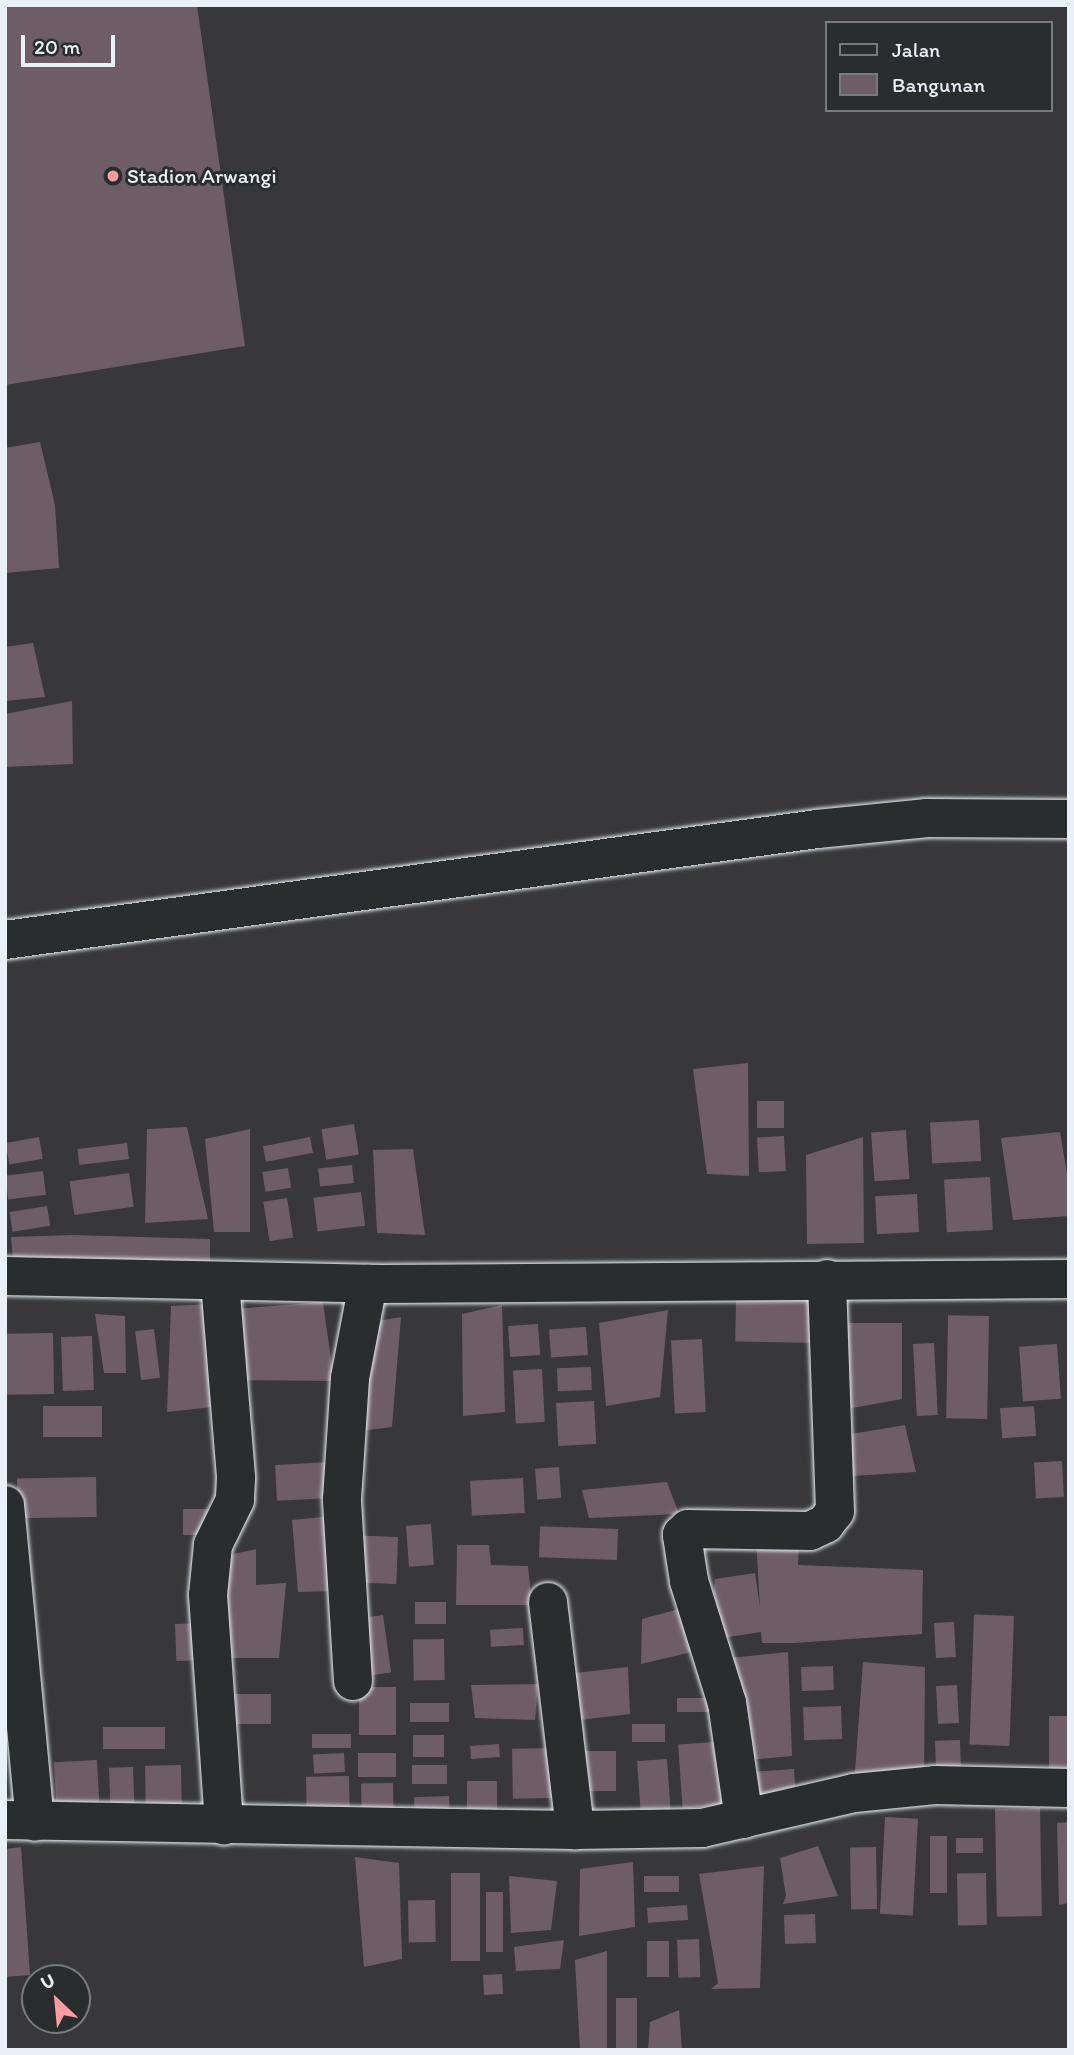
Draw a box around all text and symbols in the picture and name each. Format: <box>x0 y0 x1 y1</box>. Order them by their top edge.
scale bar <box>24 21 119 65</box>
legend <box>825 21 1053 112</box>
text: 20 m <box>34 34 80 59</box>
text: Jalan <box>892 37 940 62</box>
text: Bangunan <box>892 72 985 97</box>
place label: Stadion Arwangi <box>127 163 277 189</box>
marker: Stadion Arwangi <box>105 168 121 184</box>
north arrow <box>21 1964 91 2034</box>
text: U <box>37 1968 58 1995</box>

